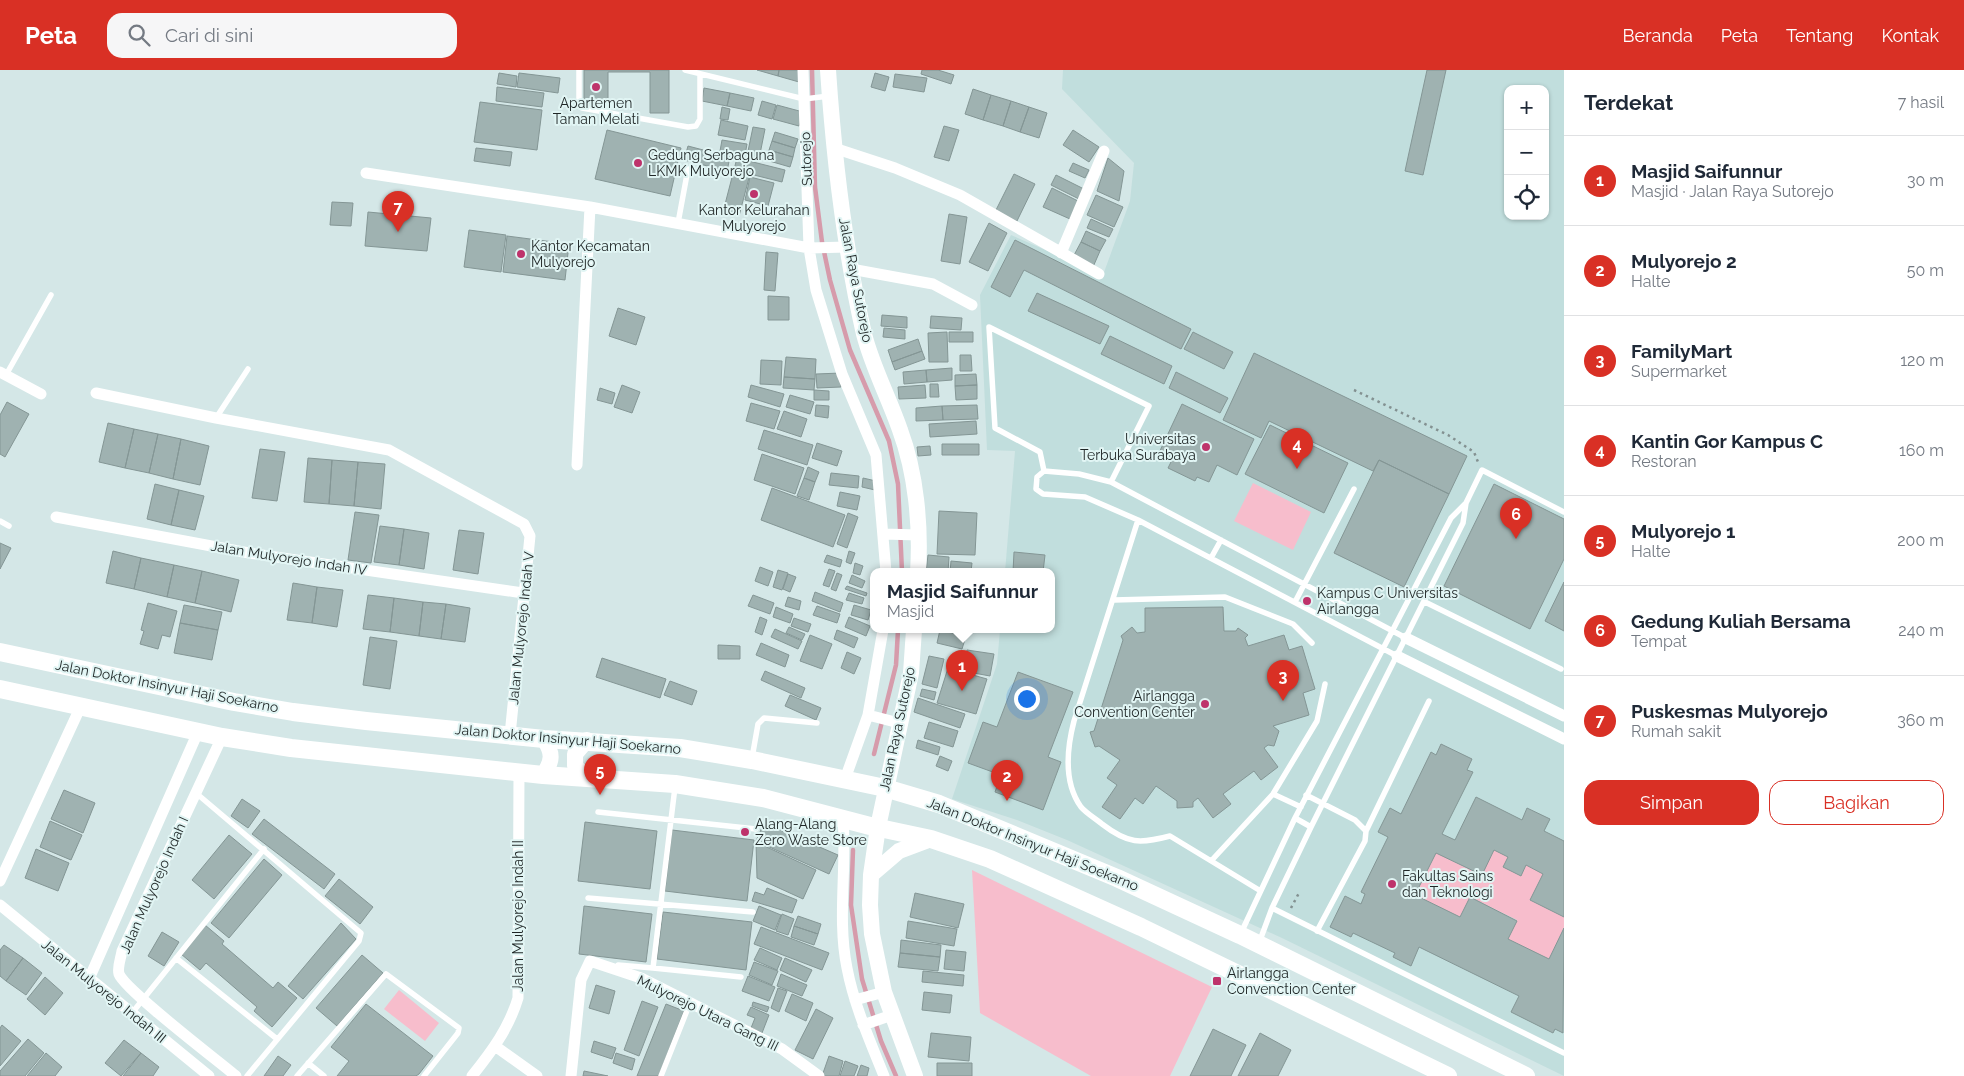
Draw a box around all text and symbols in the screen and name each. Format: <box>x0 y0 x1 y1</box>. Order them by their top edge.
search box <box>107 13 457 58</box>
text: Peta <box>25 21 77 50</box>
icon: search <box>125 21 153 49</box>
text: Cari di sini <box>165 24 253 46</box>
text: Beranda <box>1623 25 1693 46</box>
text: Peta <box>1721 25 1758 46</box>
text: Tentang <box>1786 25 1853 46</box>
text: Kontak <box>1881 25 1939 46</box>
marker: Apartemen Taman Melati <box>590 81 602 93</box>
map controls <box>1504 85 1549 220</box>
button: + <box>1504 85 1549 130</box>
text: Terdekat <box>1584 90 1673 115</box>
text: 7 hasil <box>1898 93 1944 112</box>
place label: Apartemen Taman Melati <box>553 95 639 127</box>
button: − <box>1504 130 1549 175</box>
street label: Sutorejo <box>797 132 815 186</box>
place label: Gedung Serbaguna LKMK Mulyorejo <box>648 147 774 179</box>
marker: Gedung Serbaguna LKMK Mulyorejo <box>632 157 644 169</box>
text: Masjid Saifunnur <box>1631 160 1782 182</box>
text: 1 <box>1596 171 1604 190</box>
text: 30 m <box>1907 171 1944 190</box>
button: locate <box>1504 175 1549 220</box>
text: Masjid · Jalan Raya Sutorejo <box>1631 182 1834 201</box>
marker: Kantor Kelurahan Mulyorejo <box>748 188 760 200</box>
pin: 7 <box>382 191 414 232</box>
place label: Kantor Kelurahan Mulyorejo <box>698 202 810 234</box>
street label: Jalan Raya Sutorejo <box>836 216 876 344</box>
place label: Kantor Kecamatan Mulyorejo <box>531 238 650 270</box>
marker: Kantor Kecamatan Mulyorejo <box>515 248 527 260</box>
text: Mulyorejo 2 <box>1631 250 1737 272</box>
text: 2 <box>1595 261 1605 280</box>
text: 50 m <box>1907 261 1944 280</box>
text: Halte <box>1631 272 1670 291</box>
text: FamilyMart <box>1631 340 1732 362</box>
text: 3 <box>1596 351 1604 370</box>
text: 120 m <box>1900 351 1944 370</box>
text: Supermarket <box>1631 362 1727 381</box>
pin: 4 <box>1281 428 1313 469</box>
text: Kantin Gor Kampus C <box>1631 430 1823 452</box>
place label: Universitas Terbuka Surabaya <box>1080 431 1196 463</box>
marker: Universitas Terbuka Surabaya <box>1200 441 1212 453</box>
text: 4 <box>1595 441 1605 460</box>
text: 160 m <box>1899 441 1944 460</box>
text: Restoran <box>1631 452 1697 471</box>
pin: 6 <box>1500 498 1532 539</box>
text: Mulyorejo 1 <box>1631 520 1735 542</box>
text: 5 <box>1596 531 1604 550</box>
text: 200 m <box>1897 531 1944 550</box>
street label: Jalan Mulyorejo Indah IV <box>210 538 369 578</box>
text: Halte <box>1631 542 1670 561</box>
street label: Jalan Mulyorejo Indah V <box>505 550 537 705</box>
popup <box>870 568 1055 633</box>
text: Masjid Saifunnur <box>887 580 1038 602</box>
place label: Kampus C Universitas Airlangga <box>1317 585 1458 617</box>
marker: Kampus C Universitas Airlangga <box>1301 595 1313 607</box>
text: Masjid <box>887 602 934 621</box>
text: Gedung Kuliah Bersama <box>1631 610 1851 632</box>
text: 6 <box>1595 621 1605 640</box>
text: 240 m <box>1898 621 1944 640</box>
text: Tempat <box>1631 632 1687 651</box>
pin: 1 <box>946 650 978 691</box>
street label: Jalan Doktor Insinyur Haji Soekarno <box>54 656 280 716</box>
pin: 3 <box>1267 660 1299 701</box>
street label: Jalan Raya Sutorejo <box>876 665 918 793</box>
your location <box>1014 686 1040 712</box>
place label: Airlangga Convention Center <box>1074 688 1195 720</box>
marker: Airlangga Convention Center <box>1199 698 1211 710</box>
text: Puskesmas Mulyorejo <box>1631 700 1828 722</box>
text: 7 <box>1596 711 1604 730</box>
text: 360 m <box>1897 711 1944 730</box>
street label: Jalan Doktor Insinyur Haji Soekarno <box>454 721 682 757</box>
text: Rumah sakit <box>1631 722 1721 741</box>
pin: 5 <box>584 754 616 795</box>
pin: 2 <box>991 760 1023 801</box>
button: Simpan <box>1584 780 1759 825</box>
button: Bagikan <box>1769 780 1944 825</box>
street label: Jalan Doktor Insinyur Haji Soekarno <box>925 794 1141 894</box>
street label: Jalan Mulyorejo Indah I <box>117 814 191 956</box>
place label: Alang-Alang Zero Waste Store <box>755 816 867 848</box>
marker: Alang-Alang Zero Waste Store <box>739 826 751 838</box>
street label: Jalan Mulyorejo Indah II <box>510 840 526 992</box>
place label: Fakultas Sains dan Teknologi <box>1402 868 1494 900</box>
marker: Fakultas Sains dan Teknologi <box>1386 878 1398 890</box>
street label: Jalan Mulyorejo Indah III <box>39 936 169 1046</box>
place label: Airlangga Convenction Center <box>1227 965 1356 997</box>
street label: Mulyorejo Utara Gang III <box>635 972 781 1054</box>
marker: Airlangga Convenction Center <box>1211 975 1223 987</box>

